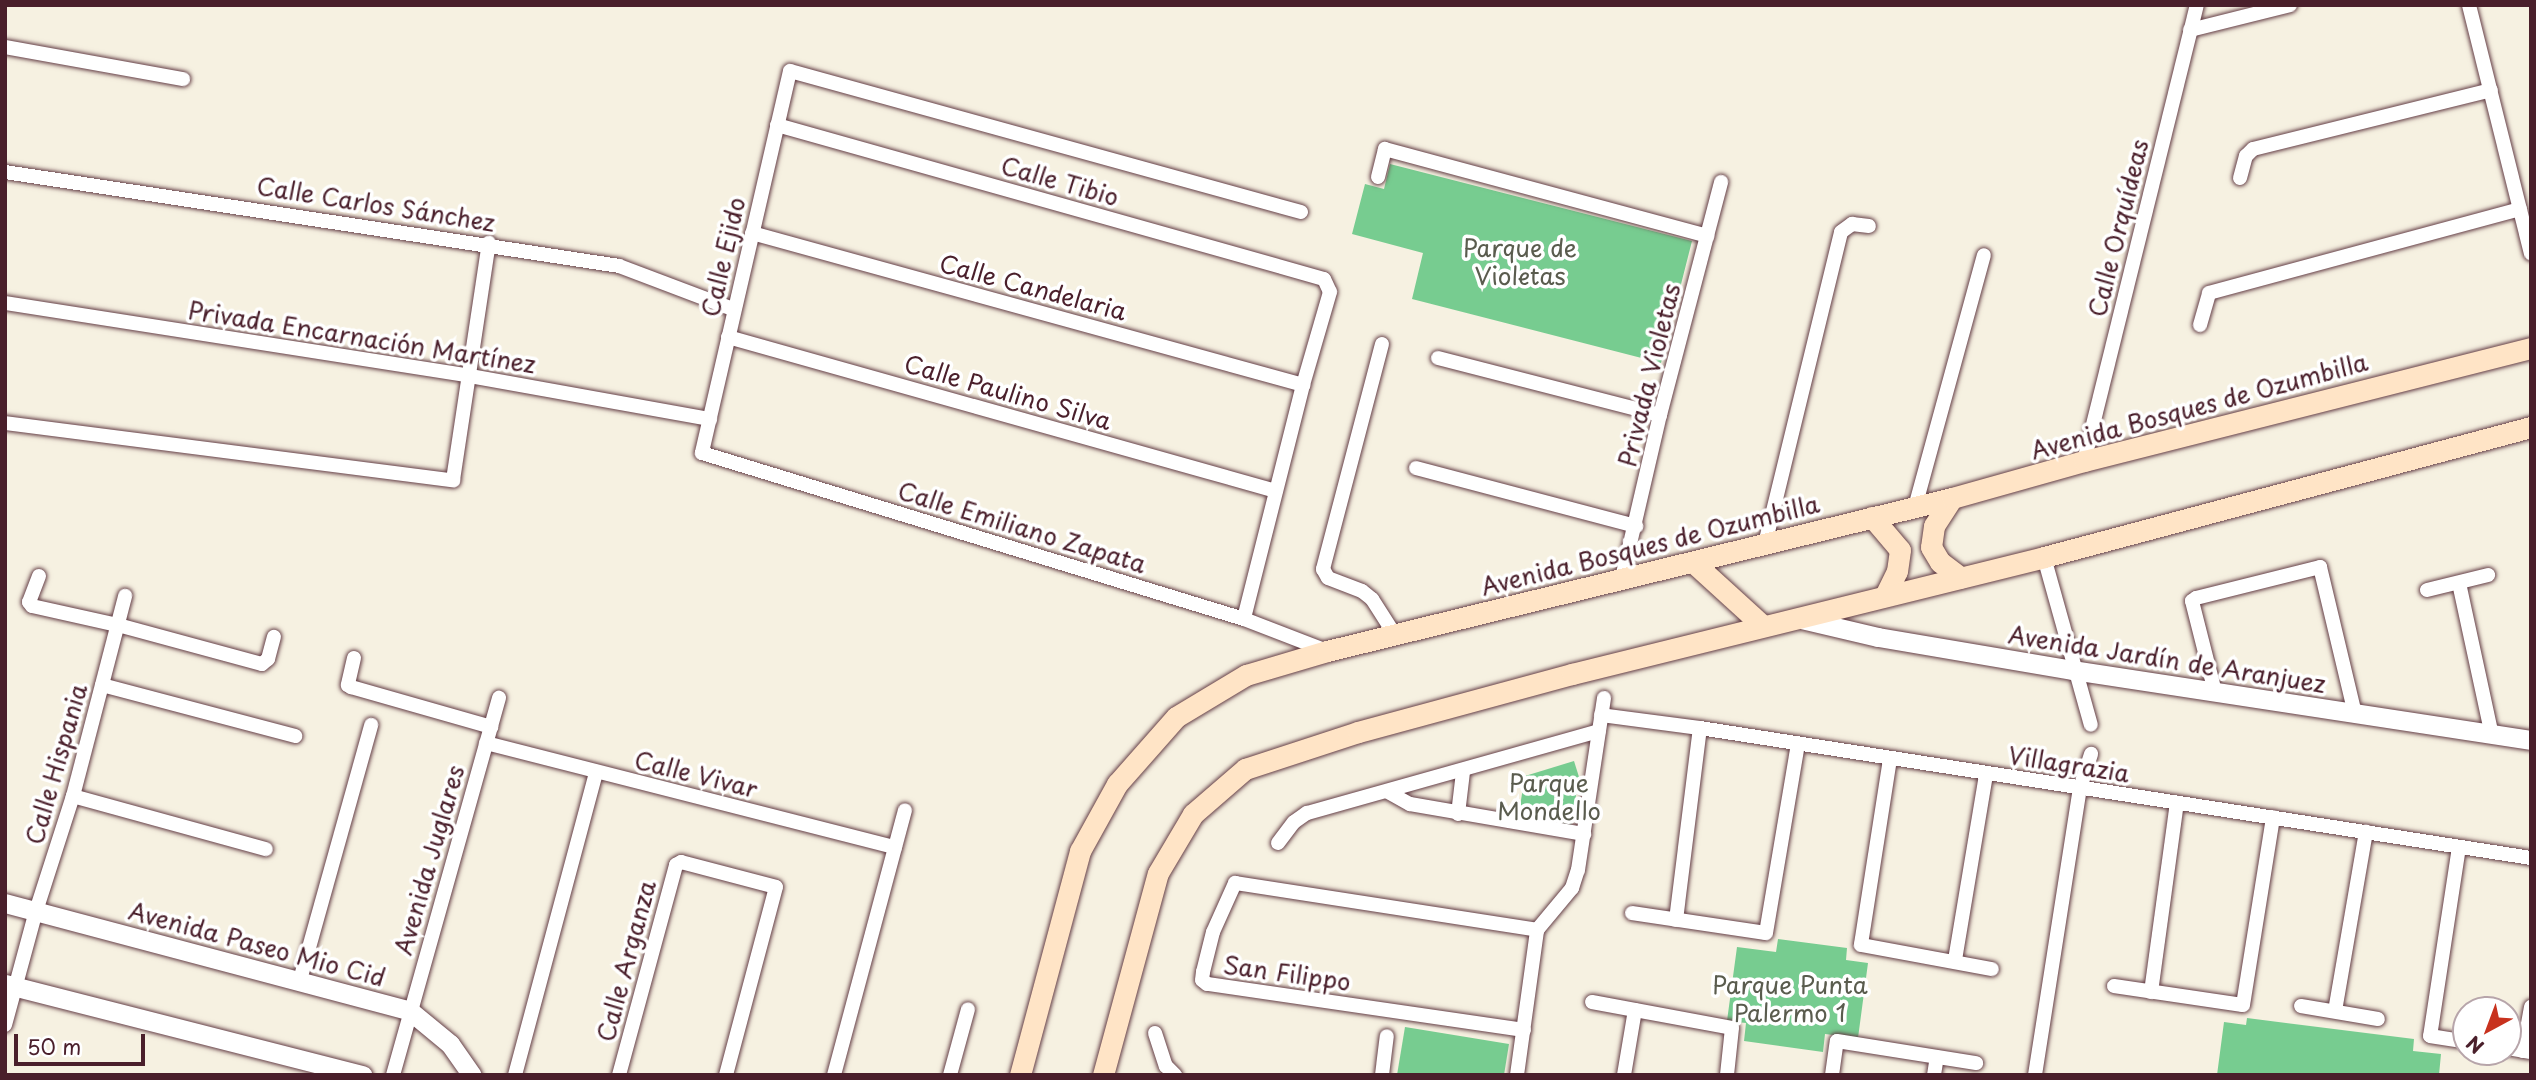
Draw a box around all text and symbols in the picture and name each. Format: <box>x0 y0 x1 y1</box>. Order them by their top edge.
street label: Calle Orquídeas <box>2082 135 2154 321</box>
street label: Calle Tibio <box>997 150 1123 212</box>
street label: Calle Carlos Sánchez <box>254 171 498 237</box>
street label: Calle Ejido <box>695 194 751 320</box>
park label: Parque de Violetas <box>1463 234 1577 290</box>
street label: Calle Candelaria <box>936 248 1130 326</box>
street label: Privada Violetas <box>1612 281 1686 469</box>
street label: Privada Encarnación Martínez <box>186 295 538 379</box>
street label: Avenida Bosques de Ozumbilla <box>2026 347 2372 465</box>
street label: Calle Paulino Silva <box>901 349 1115 435</box>
street label: Calle Emiliano Zapata <box>895 476 1149 578</box>
street label: Avenida Bosques de Ozumbilla <box>1477 489 1823 601</box>
street label: Avenida Jardín de Aranjuez <box>2007 620 2327 698</box>
street label: Calle Hispania <box>19 680 93 848</box>
street label: Villagrazia <box>2006 740 2132 788</box>
street label: Calle Vivar <box>631 745 761 803</box>
street label: Avenida Juglares <box>388 761 470 959</box>
park label: Parque Mondello <box>1497 769 1601 825</box>
street label: Calle Arganza <box>591 877 661 1045</box>
street label: Avenida Paseo Mio Cid <box>126 896 388 992</box>
street label: San Filippo <box>1222 950 1352 996</box>
park label: Parque Punta Palermo 1 <box>1712 971 1868 1027</box>
north arrow <box>2452 996 2522 1066</box>
scale bar <box>18 1020 149 1064</box>
text: 50 m <box>27 1030 81 1062</box>
text: N <box>2460 1030 2489 1061</box>

